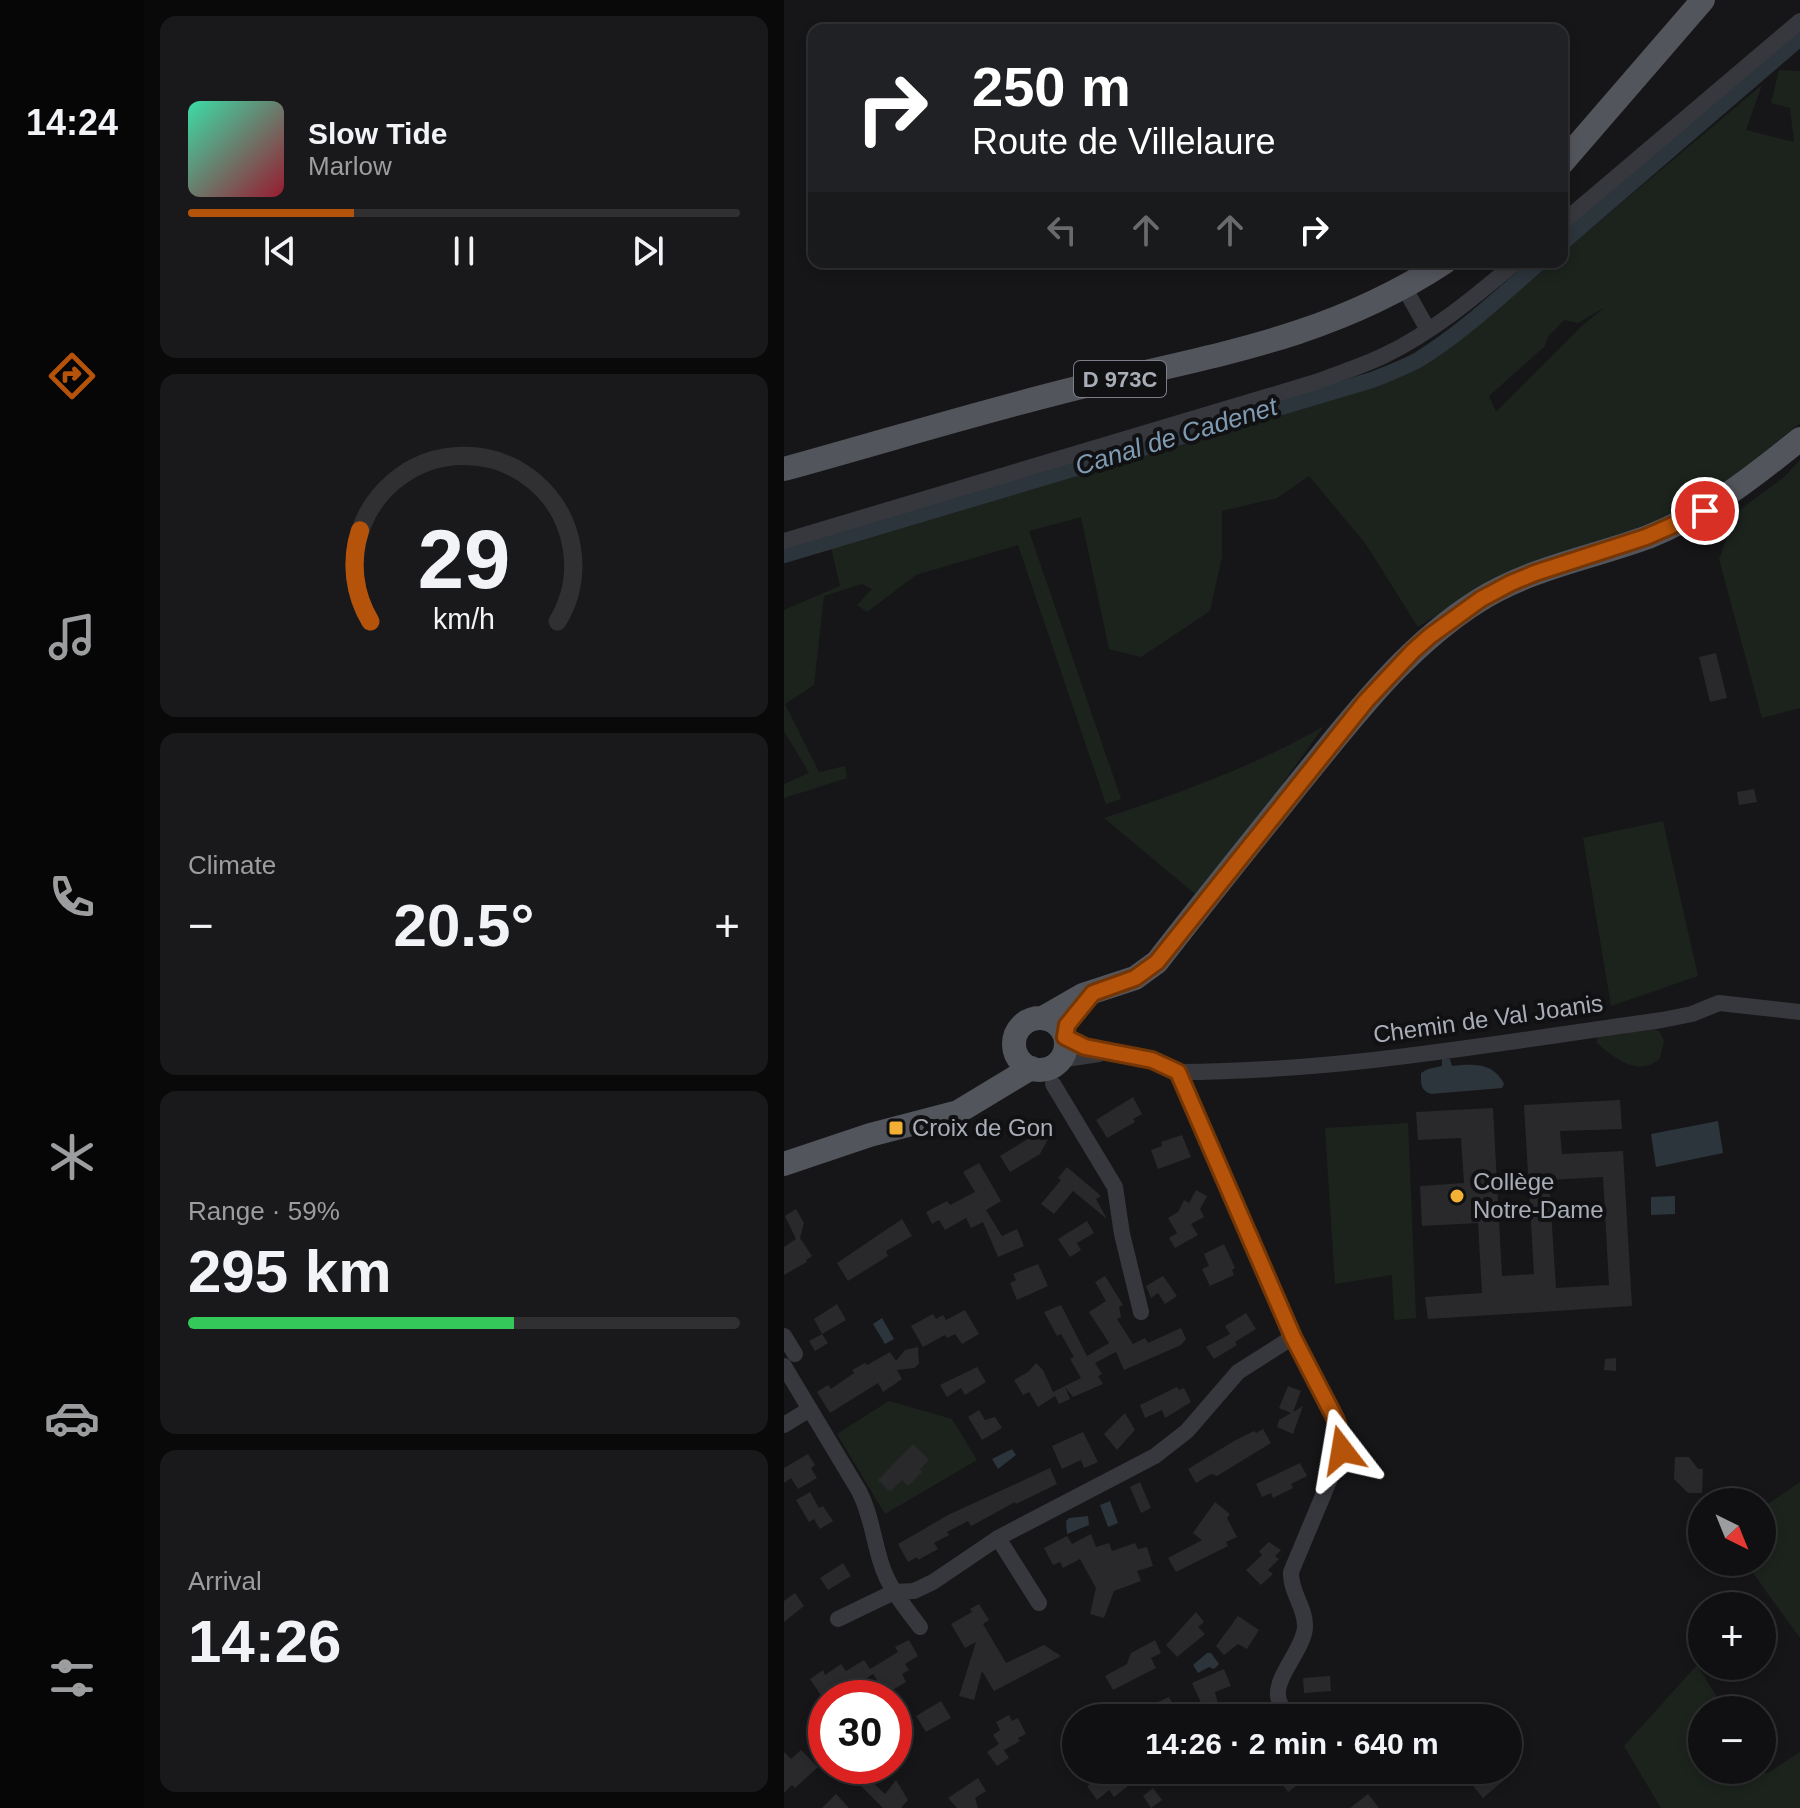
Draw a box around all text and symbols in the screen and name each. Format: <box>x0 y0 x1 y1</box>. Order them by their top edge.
text: 250 m <box>972 55 1131 118</box>
icon: right <box>840 56 944 160</box>
text: 14:24 <box>26 102 118 143</box>
text: Slow Tide <box>308 117 447 150</box>
text: Route de Villelaure <box>972 121 1276 162</box>
text: Marlow <box>308 151 392 181</box>
icon: left <box>1040 208 1084 252</box>
icon: ahead <box>1124 208 1168 252</box>
icon: ahead <box>1208 208 1252 252</box>
icon: right <box>1292 208 1336 252</box>
icon: previous <box>258 229 302 273</box>
icon: pause <box>442 229 486 273</box>
icon: next <box>626 229 670 273</box>
icon: directions <box>44 348 100 404</box>
road number: D 973C <box>1074 361 1166 397</box>
water label: Canal de Cadenet <box>1071 390 1282 481</box>
pin <box>1671 477 1739 545</box>
icon: arrive <box>1683 489 1727 533</box>
text: 29 <box>418 512 510 605</box>
text: km/h <box>433 603 495 635</box>
icon: music <box>44 609 100 665</box>
text: Climate <box>188 850 276 880</box>
icon: phone <box>44 869 100 925</box>
text: 20.5° <box>394 892 534 959</box>
text: − <box>188 901 214 950</box>
text: + <box>714 901 740 950</box>
street label: Chemin de Val Joanis <box>1371 989 1605 1048</box>
place label: Croix de Gon <box>912 1114 1053 1141</box>
marker: Croix de Gon <box>887 1119 905 1137</box>
icon: climate <box>44 1129 100 1185</box>
place label: Collège Notre-Dame <box>1473 1168 1604 1223</box>
marker: Collège Notre-Dame <box>1448 1187 1466 1205</box>
text: Range · 59% <box>188 1196 340 1226</box>
text: 295 km <box>188 1238 392 1305</box>
icon: car <box>44 1390 100 1446</box>
position arrow <box>1300 1408 1384 1492</box>
north arrow <box>1688 1488 1776 1576</box>
map controls <box>1688 1488 1776 1784</box>
text: Arrival <box>188 1566 262 1596</box>
button: + <box>1688 1592 1776 1680</box>
text: 14:26 <box>188 1608 341 1675</box>
icon: filters <box>44 1650 100 1706</box>
speed limit sign: 30 <box>808 1680 912 1784</box>
button: − <box>1688 1696 1776 1784</box>
text: 14:26 · 2 min · 640 m <box>1145 1727 1439 1760</box>

